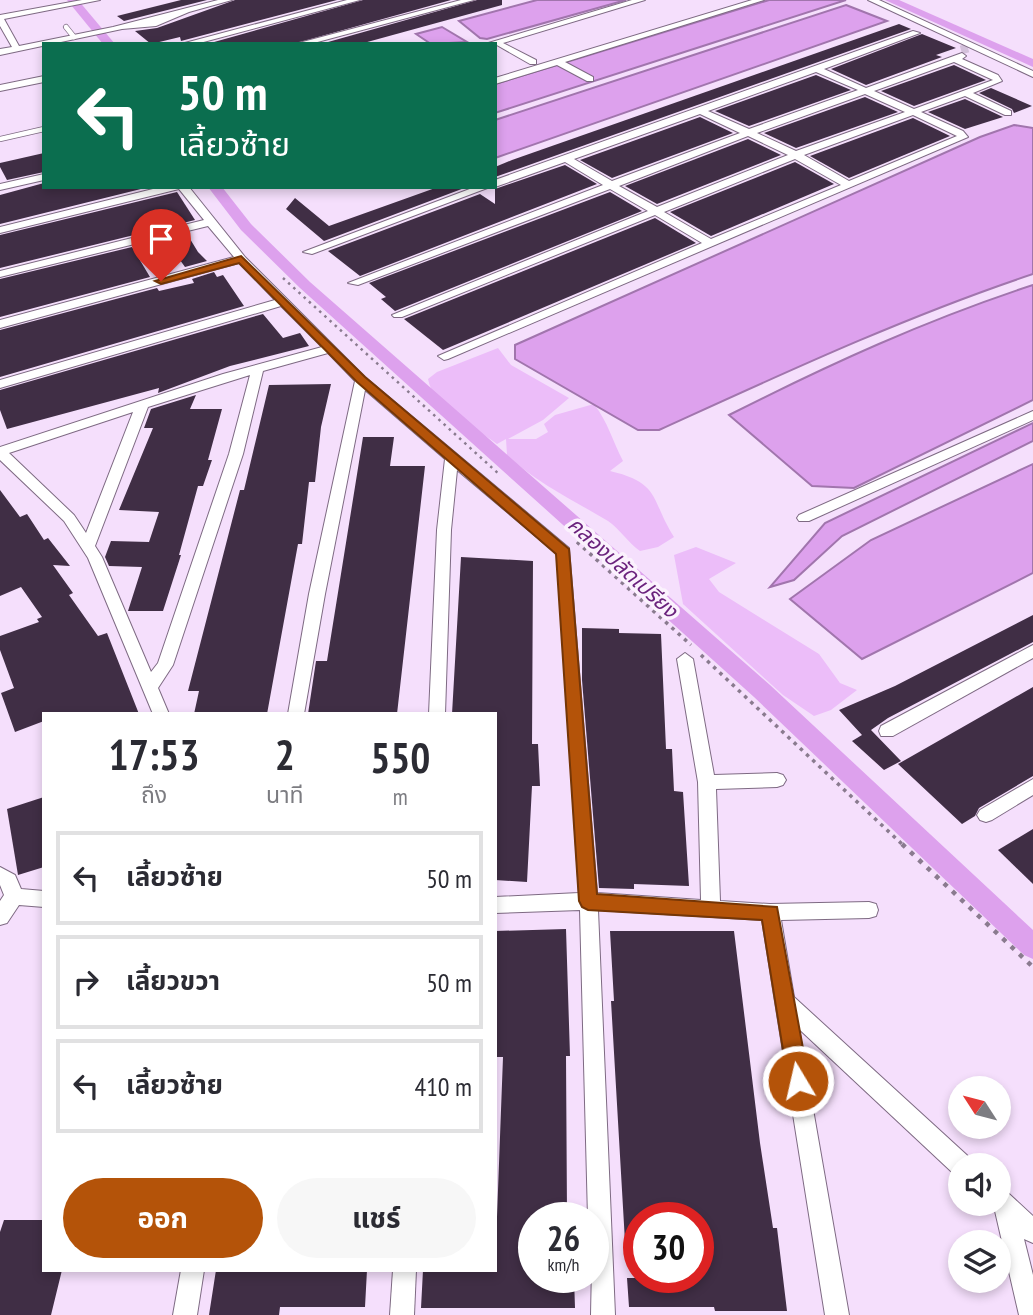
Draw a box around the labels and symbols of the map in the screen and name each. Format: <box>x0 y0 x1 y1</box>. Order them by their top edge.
pin <box>131 209 191 281</box>
water label: คลองปลัดเปรียง <box>562 511 685 625</box>
position arrow <box>761 1044 835 1118</box>
north arrow <box>948 1076 1012 1139</box>
speed limit sign: 30 <box>623 1202 714 1293</box>

